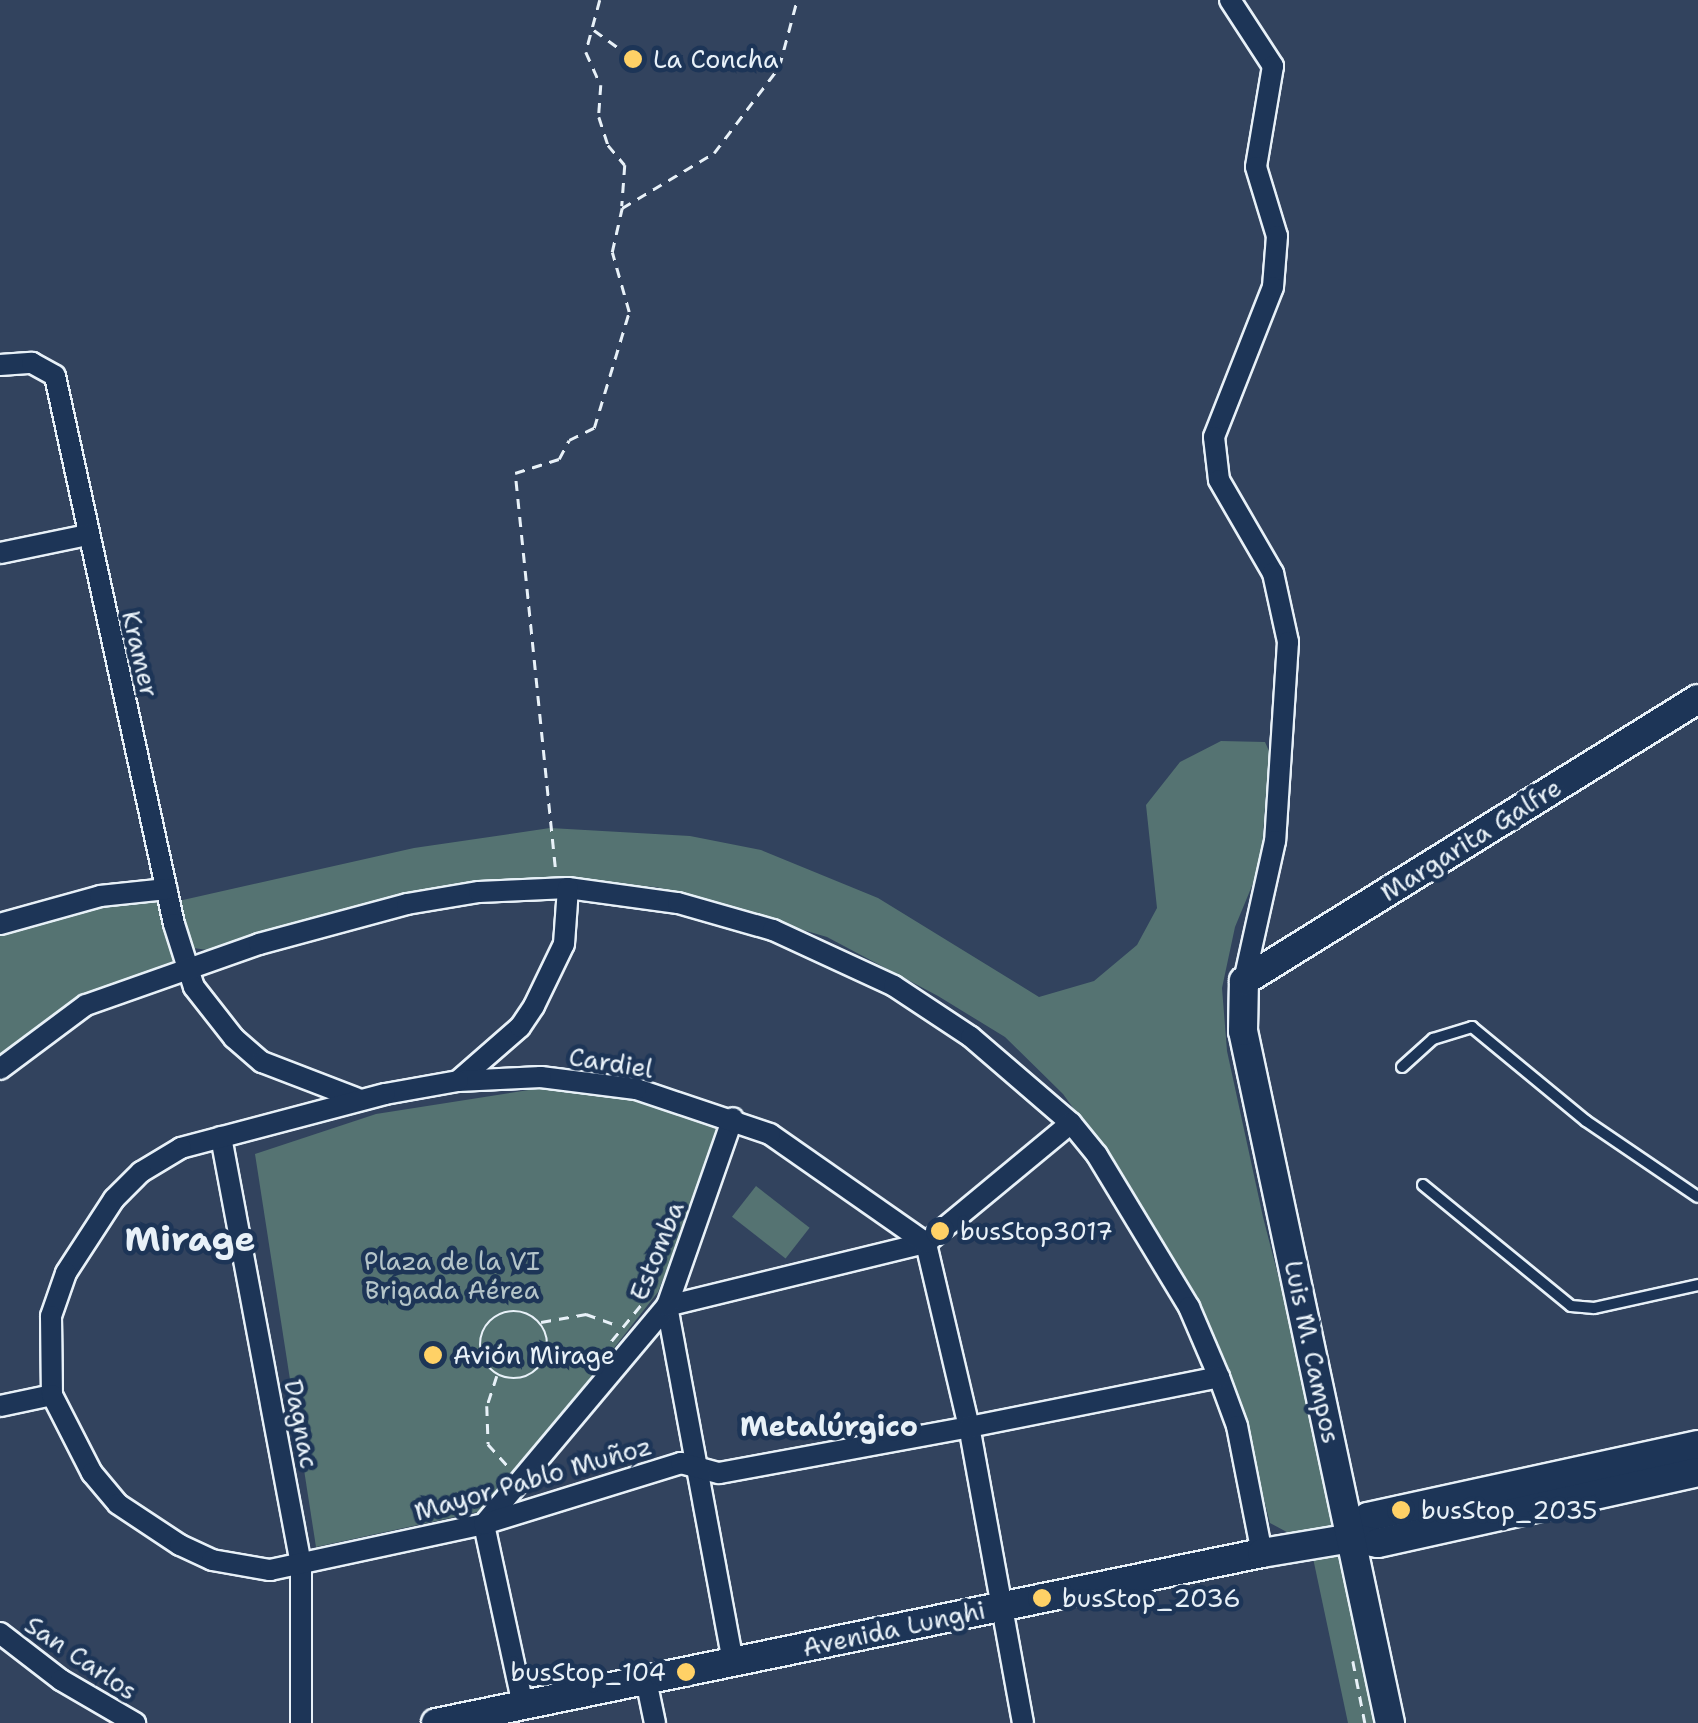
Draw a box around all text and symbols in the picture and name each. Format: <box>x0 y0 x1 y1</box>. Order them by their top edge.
place label: La Concha <box>653 44 779 74</box>
marker: La Concha <box>622 48 644 70</box>
street label: Kramer <box>116 608 164 700</box>
street label: Margarita Galfre <box>1375 772 1567 908</box>
street label: Cardiel <box>567 1042 655 1084</box>
street label: Estomba <box>624 1197 690 1305</box>
place label: busStop3017 <box>960 1216 1113 1246</box>
district label: Mirage <box>124 1218 256 1260</box>
marker: busStop3017 <box>929 1220 951 1242</box>
park label: Plaza de la VI Brigada Aérea <box>364 1247 540 1306</box>
street label: Luis M. Campos <box>1278 1258 1346 1446</box>
place label: Avión Mirage <box>453 1340 615 1370</box>
marker: Avión Mirage <box>422 1344 444 1366</box>
street label: Dagnac <box>278 1377 324 1471</box>
district label: Metalúrgico <box>740 1409 918 1443</box>
street label: Mayor Pablo Muñoz <box>411 1431 655 1527</box>
place label: busStop_2035 <box>1421 1495 1597 1525</box>
marker: busStop_2035 <box>1390 1499 1412 1521</box>
place label: busStop_2036 <box>1062 1583 1241 1613</box>
marker: busStop_2036 <box>1031 1587 1053 1609</box>
street label: Avenida Lunghi <box>800 1595 988 1663</box>
street label: San Carlos <box>19 1610 143 1706</box>
place label: busStop_104 <box>511 1657 666 1687</box>
marker: busStop_104 <box>675 1661 697 1683</box>

